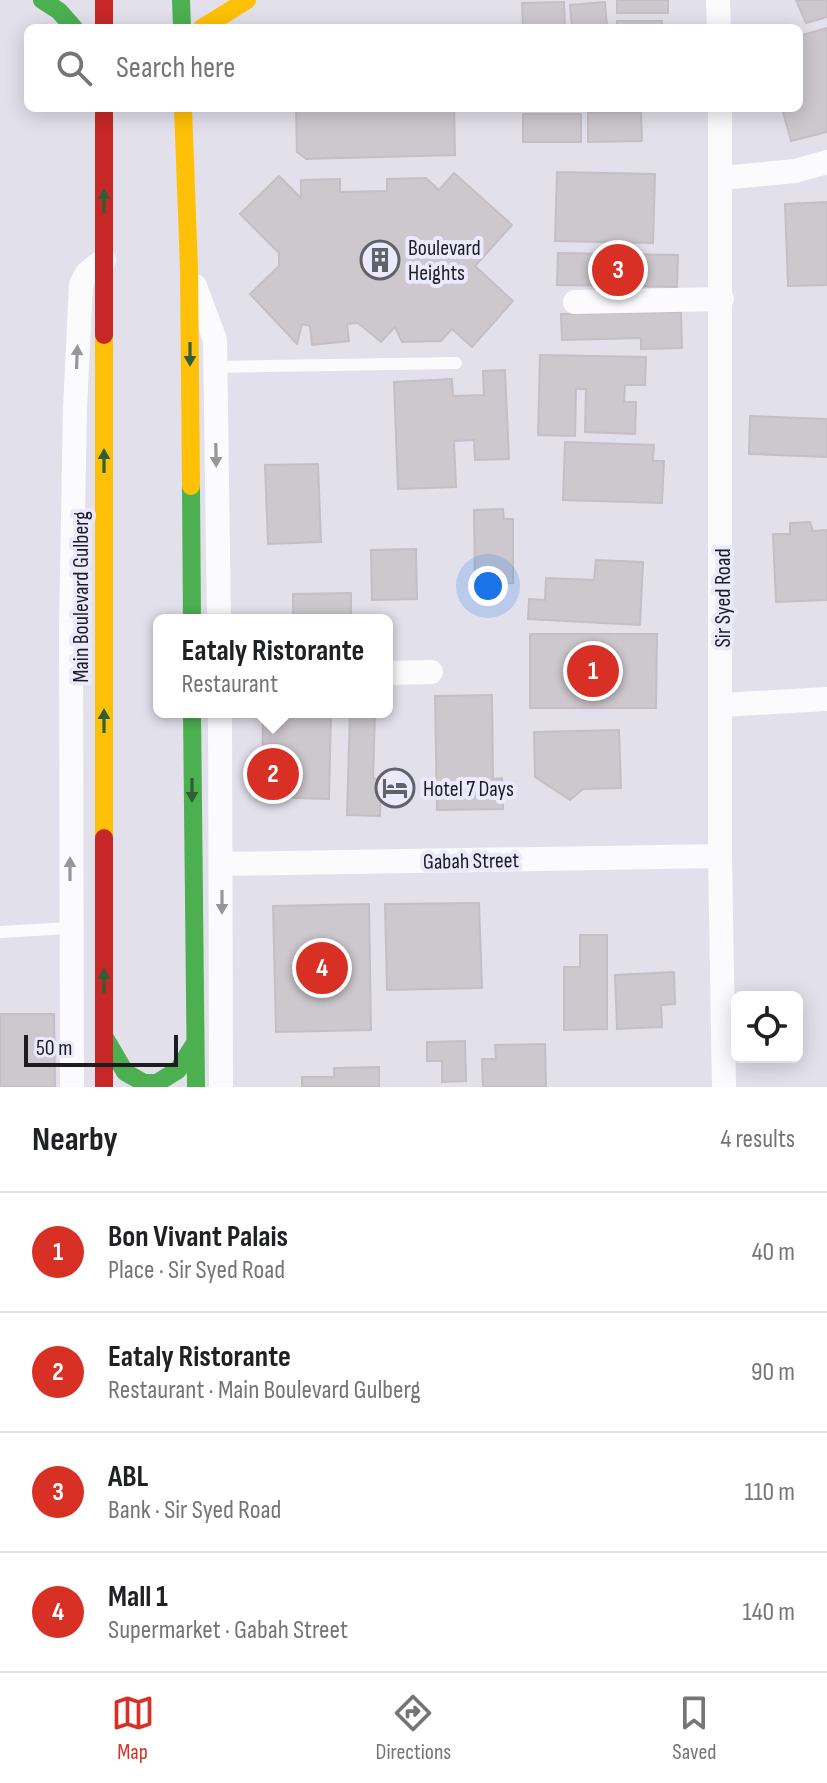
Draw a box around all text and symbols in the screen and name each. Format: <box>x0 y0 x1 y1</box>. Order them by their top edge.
search box <box>24 24 803 112</box>
icon: search <box>52 46 96 90</box>
text: Search here <box>116 50 235 86</box>
one-way arrow <box>98 188 110 213</box>
place label: Boulevard Heights <box>408 235 481 287</box>
building icon: Boulevard Heights <box>359 239 401 281</box>
pin: 3 <box>592 240 644 300</box>
one-way arrow <box>184 342 196 367</box>
one-way arrow <box>70 344 83 369</box>
one-way arrow <box>209 443 222 468</box>
one-way arrow <box>98 448 110 473</box>
street label: Main Boulevard Gulberg <box>68 511 95 683</box>
street label: Sir Syed Road <box>710 548 737 648</box>
your location <box>468 566 508 606</box>
popup <box>153 614 393 718</box>
text: Eataly Ristorante <box>182 633 364 669</box>
pin: 1 <box>567 641 619 701</box>
text: Restaurant <box>182 669 278 700</box>
one-way arrow <box>98 708 110 733</box>
pin: 2 <box>247 744 299 804</box>
hotel icon: Hotel 7 Days <box>374 767 416 809</box>
place label: Hotel 7 Days <box>423 776 514 803</box>
one-way arrow <box>186 778 198 803</box>
street label: Gabah Street <box>423 847 520 876</box>
one-way arrow <box>64 856 76 881</box>
one-way arrow <box>216 890 228 915</box>
pin: 4 <box>296 938 348 998</box>
one-way arrow <box>98 968 110 993</box>
map controls <box>731 991 803 1063</box>
button: locate <box>731 991 803 1063</box>
scale bar <box>24 1031 178 1067</box>
text: 50 m <box>36 1035 72 1062</box>
text: Nearby <box>32 1119 118 1160</box>
text: 4 results <box>720 1124 795 1155</box>
text: Bon Vivant Palais <box>108 1219 288 1255</box>
text: 1 <box>53 1237 63 1268</box>
text: 40 m <box>752 1237 795 1268</box>
text: Place · Sir Syed Road <box>108 1255 285 1286</box>
text: Eataly Ristorante <box>108 1339 291 1375</box>
text: 2 <box>52 1357 64 1388</box>
text: 90 m <box>751 1357 795 1388</box>
text: Restaurant · Main Boulevard Gulberg <box>108 1375 421 1406</box>
text: ABL <box>108 1459 148 1495</box>
text: 3 <box>52 1477 64 1508</box>
text: 110 m <box>744 1477 795 1508</box>
text: Bank · Sir Syed Road <box>108 1495 281 1526</box>
text: Mall 1 <box>108 1579 168 1615</box>
text: 4 <box>52 1597 64 1628</box>
text: 140 m <box>743 1597 795 1628</box>
text: Supermarket · Gabah Street <box>108 1615 348 1646</box>
tab: Map <box>111 1691 155 1766</box>
tab: Directions <box>376 1691 451 1766</box>
tab: Saved <box>672 1691 716 1766</box>

